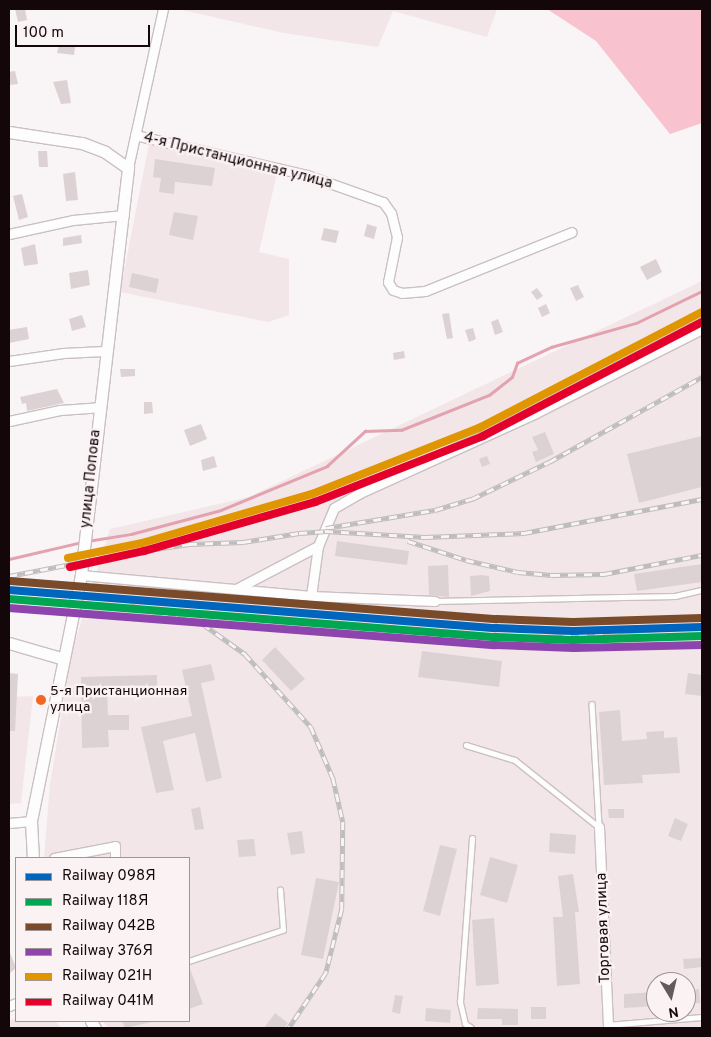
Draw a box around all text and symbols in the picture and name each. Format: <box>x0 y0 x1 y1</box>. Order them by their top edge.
scale bar <box>18 15 152 47</box>
text: 100 m <box>23 24 64 43</box>
street label: 4-я Пристанционная улица <box>142 129 334 193</box>
street label: улица Попова <box>77 429 105 529</box>
place label: 5-я Пристанционная улица <box>50 684 187 716</box>
marker: 5-я Пристанционная улица <box>36 695 46 705</box>
legend <box>15 857 190 1022</box>
text: Railway 098Я <box>62 867 156 886</box>
street label: Торговая улица <box>593 872 615 984</box>
text: Railway 118Я <box>62 892 148 911</box>
text: Railway 042В <box>62 917 155 936</box>
text: Railway 376Я <box>62 942 153 961</box>
text: Railway 021Н <box>62 967 152 986</box>
north arrow <box>646 972 696 1022</box>
text: Railway 041М <box>62 992 154 1011</box>
text: N <box>667 1002 680 1021</box>

